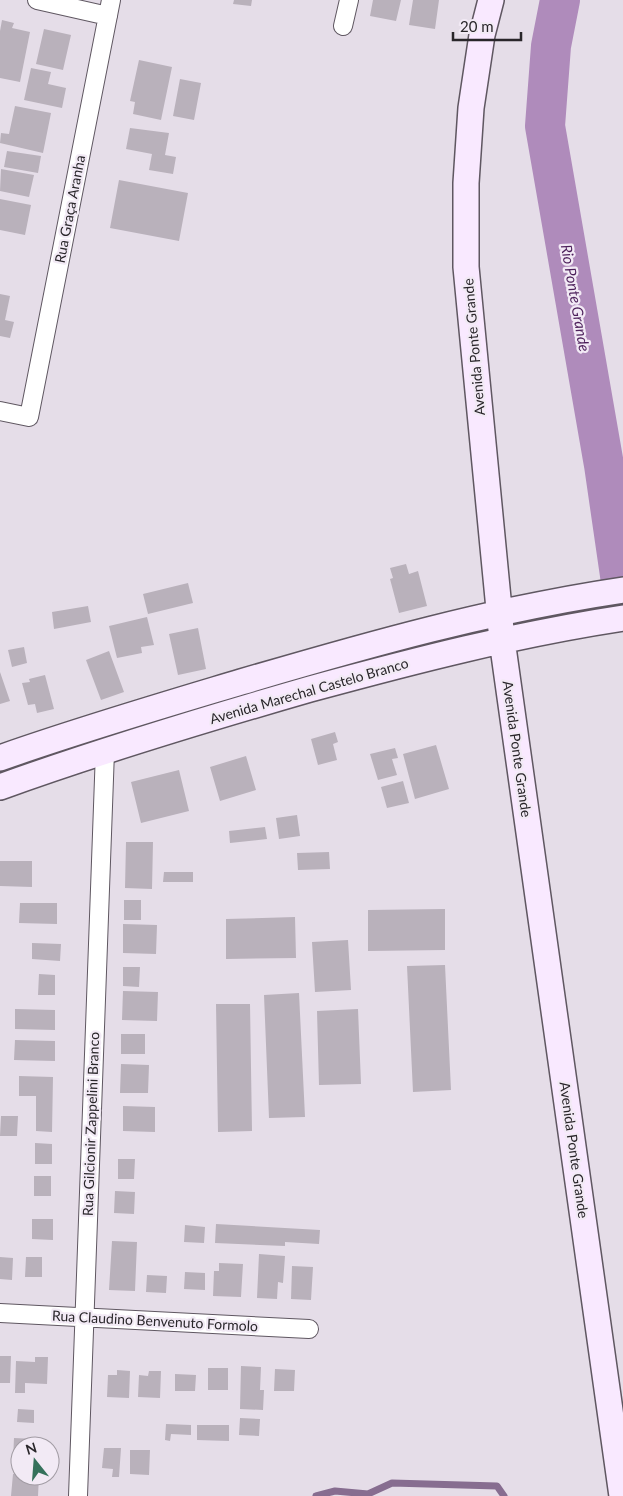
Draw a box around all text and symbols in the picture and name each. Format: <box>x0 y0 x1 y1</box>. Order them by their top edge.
scale bar <box>453 10 520 42</box>
text: 20 m <box>460 17 494 35</box>
street label: Rua Graça Aranha <box>51 153 88 264</box>
water label: Rio Ponte Grande <box>558 243 594 353</box>
street label: Avenida Ponte Grande <box>459 278 488 416</box>
street label: Avenida Marechal Castelo Branco <box>208 654 410 727</box>
street label: Avenida Ponte Grande <box>499 680 535 818</box>
street label: Rua Gilcionir Zappelini Branco <box>79 1032 102 1216</box>
street label: Avenida Ponte Grande <box>556 1081 592 1219</box>
street label: Rua Claudino Benvenuto Formolo <box>52 1307 259 1334</box>
north arrow <box>10 1436 60 1486</box>
text: N <box>23 1438 39 1458</box>

